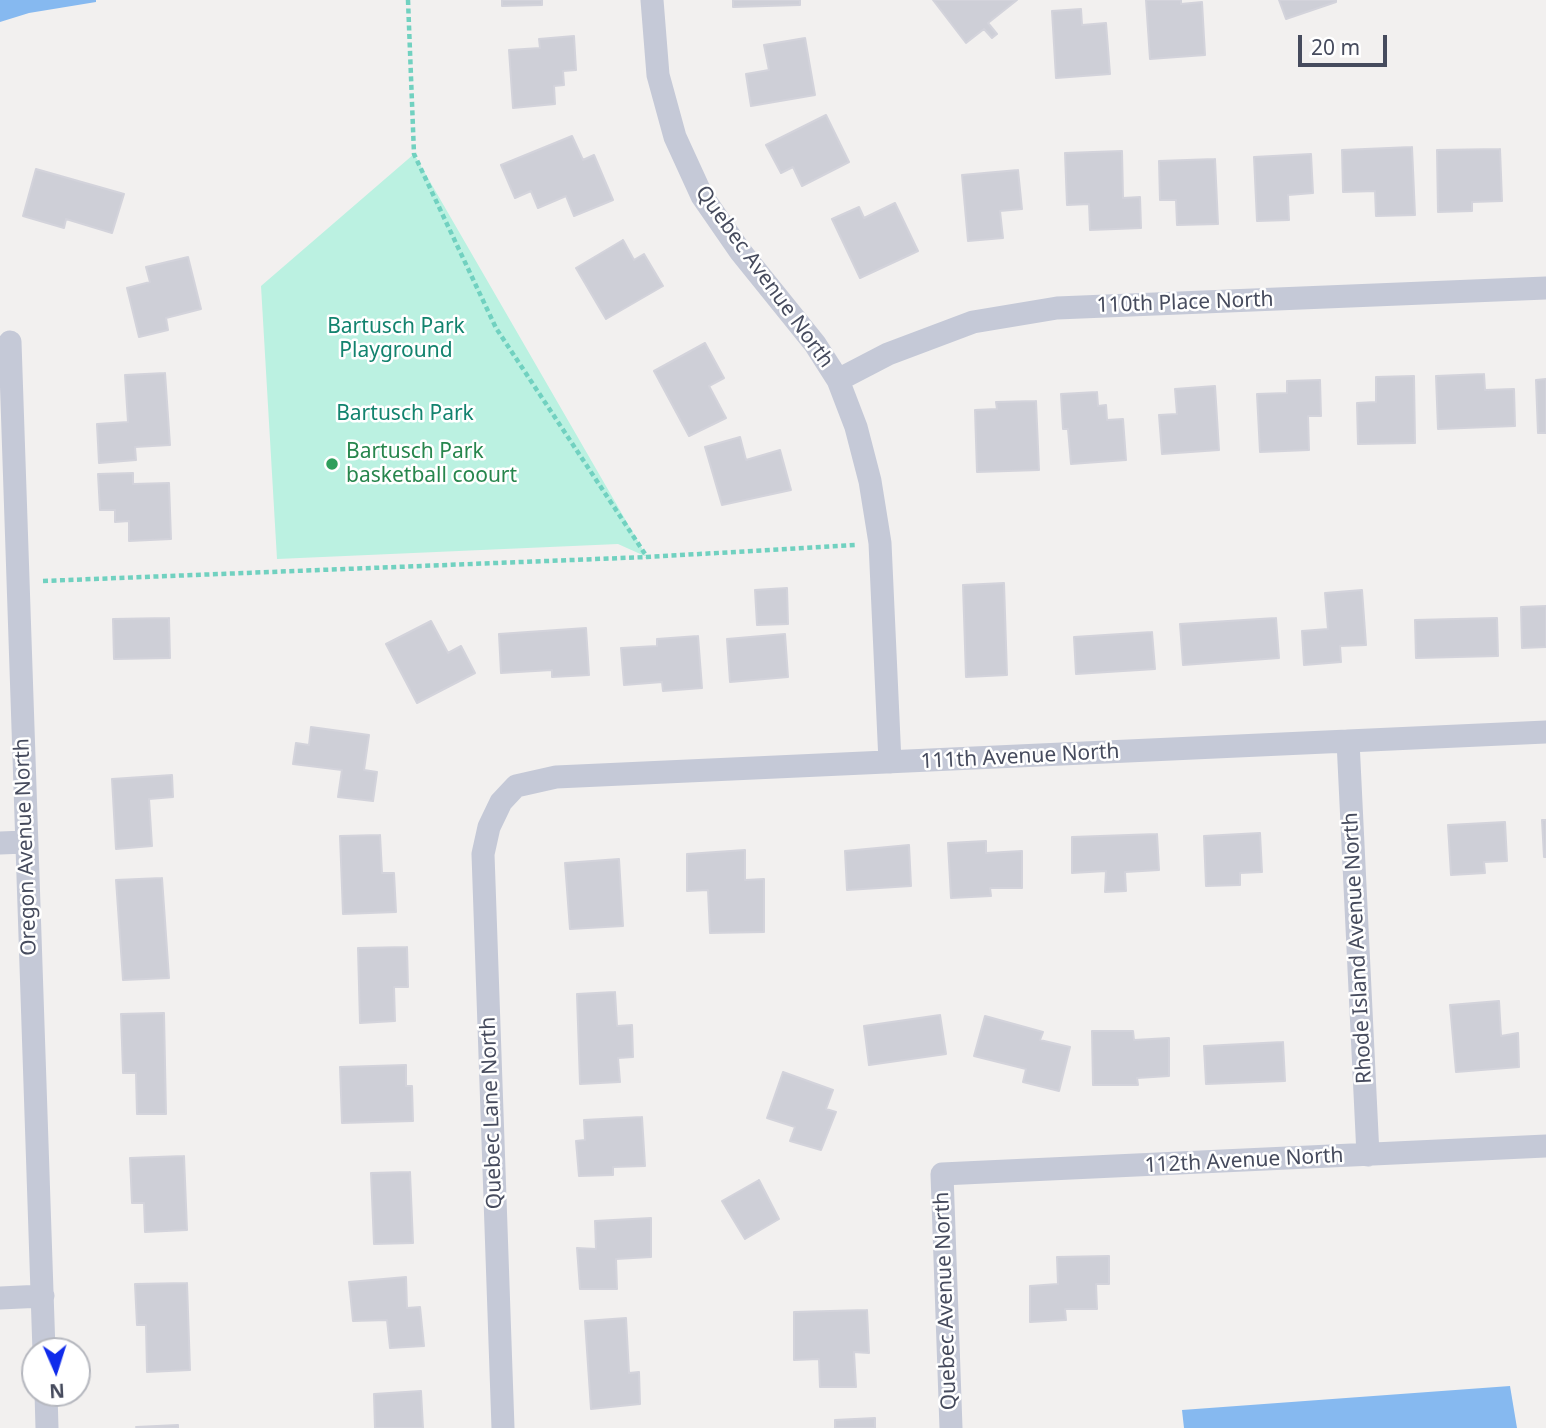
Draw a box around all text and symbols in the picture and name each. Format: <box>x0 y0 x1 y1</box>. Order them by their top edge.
scale bar <box>1301 21 1390 65</box>
text: 20 m <box>1311 33 1360 61</box>
street label: Quebec Avenue North <box>690 181 838 373</box>
street label: 110th Place North <box>1096 287 1274 319</box>
park label: Bartusch Park Playground <box>327 314 465 364</box>
park label: Bartusch Park <box>336 401 474 427</box>
place label: Bartusch Park basketball coourt <box>346 439 517 489</box>
marker: Bartusch Park basketball coourt <box>324 456 340 472</box>
street label: Oregon Avenue North <box>10 738 42 956</box>
street label: 111th Avenue North <box>920 739 1120 775</box>
street label: Rhode Island Avenue North <box>1338 812 1378 1084</box>
street label: Quebec Lane North <box>476 1016 508 1210</box>
street label: 112th Avenue North <box>1144 1143 1344 1179</box>
street label: Quebec Avenue North <box>930 1191 962 1411</box>
north arrow <box>21 1337 91 1407</box>
text: N <box>49 1378 65 1404</box>

